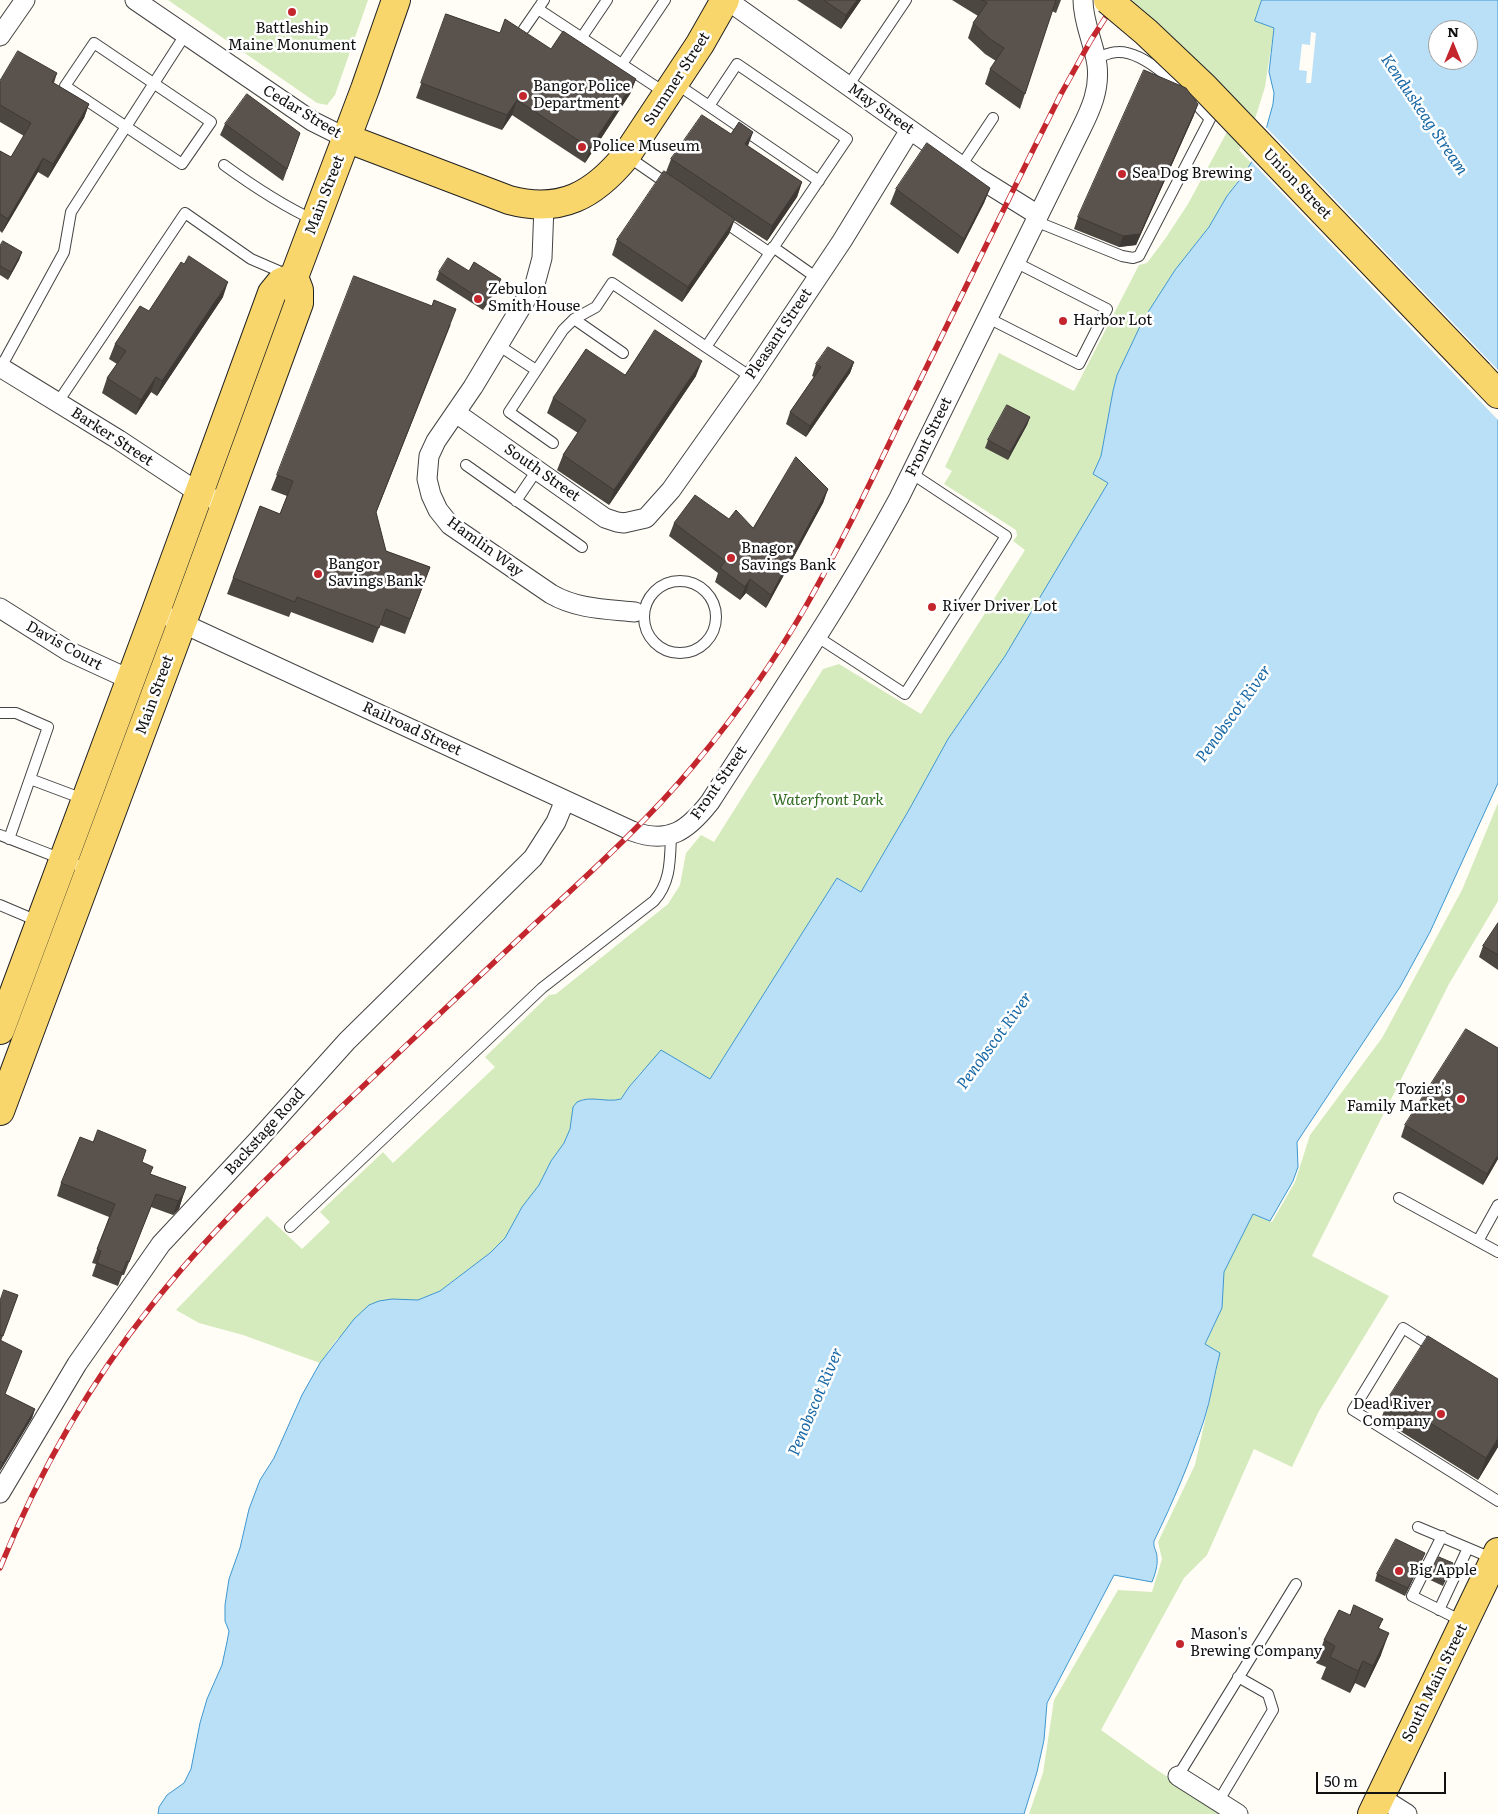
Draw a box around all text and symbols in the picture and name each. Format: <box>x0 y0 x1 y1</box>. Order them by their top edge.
marker: Battleship Maine Monument <box>286 6 298 18</box>
place label: Battleship Maine Monument <box>228 20 356 55</box>
north arrow <box>1428 20 1478 70</box>
text: N <box>1447 21 1459 41</box>
street label: Summer Street <box>640 29 714 129</box>
water label: Kenduskeag Stream <box>1377 51 1471 179</box>
place label: Bangor Police Department <box>533 78 630 113</box>
street label: May Street <box>844 80 918 138</box>
street label: Cedar Street <box>259 82 345 142</box>
marker: Bangor Police Department <box>517 90 529 102</box>
place label: Police Museum <box>592 138 700 156</box>
marker: Police Museum <box>576 141 588 153</box>
street label: Union Street <box>1259 145 1335 223</box>
street label: Main Street <box>302 153 348 237</box>
place label: Sea Dog Brewing <box>1132 165 1252 183</box>
marker: Sea Dog Brewing <box>1116 168 1128 180</box>
place label: Zebulon Smith House <box>488 281 580 316</box>
street label: Pleasant Street <box>742 285 816 383</box>
marker: Zebulon Smith House <box>472 293 484 305</box>
place label: Harbor Lot <box>1073 312 1152 330</box>
marker: Harbor Lot <box>1057 315 1069 327</box>
street label: Front Street <box>902 394 956 480</box>
street label: Barker Street <box>68 404 156 470</box>
street label: South Street <box>501 440 583 506</box>
street label: Hamlin Way <box>443 513 527 581</box>
place label: Bnagor Savings Bank <box>741 540 836 575</box>
marker: Bnagor Savings Bank <box>725 552 737 564</box>
place label: Bangor Savings Bank <box>328 556 423 591</box>
marker: Bangor Savings Bank <box>312 568 324 580</box>
place label: River Driver Lot <box>942 598 1057 616</box>
marker: River Driver Lot <box>926 601 938 613</box>
street label: Davis Court <box>23 618 105 674</box>
street label: Main Street <box>132 653 178 737</box>
water label: Penobscot River <box>1192 662 1276 766</box>
street label: Railroad Street <box>359 698 465 760</box>
street label: Front Street <box>687 743 751 823</box>
park label: Waterfront Park <box>772 792 884 810</box>
water label: Penobscot River <box>953 989 1037 1093</box>
place label: Tozier's Family Market <box>1347 1081 1451 1116</box>
street label: Backstage Road <box>221 1085 309 1179</box>
marker: Tozier's Family Market <box>1455 1093 1467 1105</box>
water label: Penobscot River <box>785 1345 847 1459</box>
place label: Dead River Company <box>1353 1396 1431 1431</box>
marker: Dead River Company <box>1435 1408 1447 1420</box>
place label: Big Apple <box>1409 1562 1477 1580</box>
marker: Big Apple <box>1393 1565 1405 1577</box>
street label: South Main Street <box>1399 1621 1471 1745</box>
place label: Mason's Brewing Company <box>1190 1626 1322 1661</box>
marker: Mason's Brewing Company <box>1174 1638 1186 1650</box>
scale bar <box>1318 1762 1448 1794</box>
text: 50 m <box>1324 1769 1358 1792</box>

